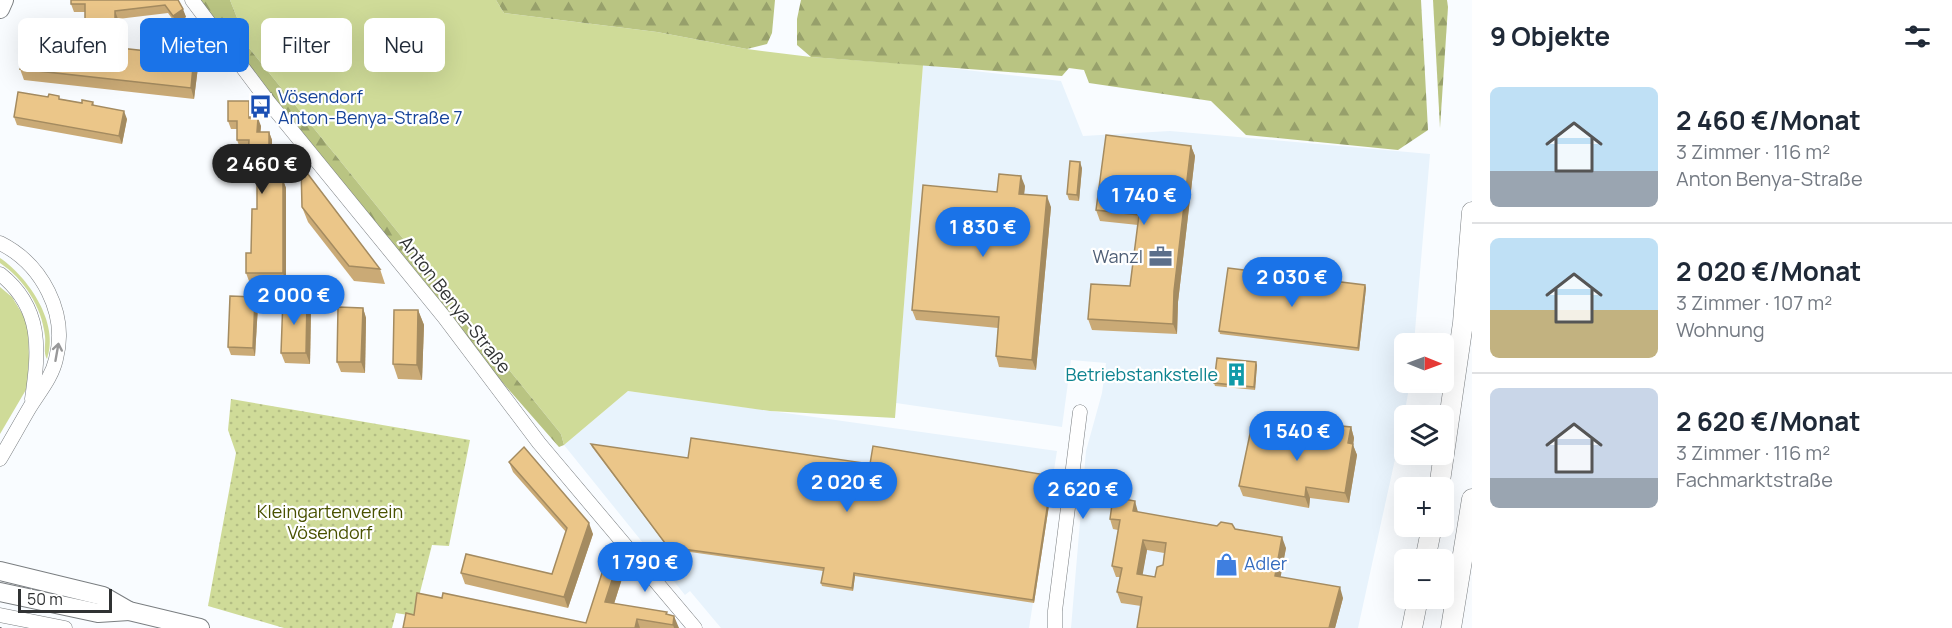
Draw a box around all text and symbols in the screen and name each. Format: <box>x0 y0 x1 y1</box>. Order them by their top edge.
chip: Kaufen <box>18 18 128 72</box>
chip: Mieten <box>140 18 249 72</box>
chip: Filter <box>261 18 352 72</box>
chip: Neu <box>364 18 445 72</box>
text: 9 Objekte <box>1490 18 1610 54</box>
icon: filters <box>1901 20 1934 53</box>
place label: Vösendorf Anton-Benya-Straße 7 <box>278 84 463 129</box>
bus stop icon: Vösendorf Anton-Benya-Straße 7 <box>247 94 273 120</box>
text: 2 460 €/Monat <box>1676 102 1861 138</box>
icon: home <box>1538 111 1610 183</box>
text: 3 Zimmer · 116 m² <box>1676 138 1830 165</box>
pin: 2 460 € <box>207 144 317 195</box>
text: 2 460 € <box>226 150 298 177</box>
text: Anton Benya-Straße <box>1676 165 1863 192</box>
pin: 1 740 € <box>1089 175 1199 226</box>
text: 1 740 € <box>1111 181 1177 208</box>
pin: 1 830 € <box>928 207 1038 258</box>
text: 1 830 € <box>949 213 1017 240</box>
street label: Anton Benya-Straße <box>395 231 517 378</box>
place label: Wanzl <box>1093 244 1143 268</box>
office icon: Wanzl <box>1148 244 1174 270</box>
text: 2 020 €/Monat <box>1676 253 1861 289</box>
pin: 2 030 € <box>1237 257 1347 308</box>
icon: home <box>1538 262 1610 334</box>
text: 2 030 € <box>1256 263 1328 290</box>
pin: 2 000 € <box>239 275 349 326</box>
text: 2 000 € <box>257 281 331 308</box>
text: 3 Zimmer · 107 m² <box>1676 289 1832 316</box>
text: Wohnung <box>1676 316 1765 343</box>
north arrow <box>1394 333 1454 393</box>
map controls <box>1394 333 1454 609</box>
one-way arrow <box>51 343 62 363</box>
place label: Betriebstankstelle <box>1066 362 1218 386</box>
building icon: Betriebstankstelle <box>1223 362 1249 388</box>
text: 2 620 €/Monat <box>1676 403 1860 439</box>
button: layers <box>1394 405 1454 465</box>
pin: 1 540 € <box>1242 411 1352 462</box>
icon: home <box>1538 412 1610 484</box>
text: 1 540 € <box>1263 417 1331 444</box>
text: 3 Zimmer · 116 m² <box>1676 439 1830 466</box>
pin: 2 020 € <box>792 462 902 513</box>
text: Fachmarktstraße <box>1676 466 1833 493</box>
text: 2 020 € <box>811 468 883 495</box>
pin: 2 620 € <box>1028 469 1138 520</box>
text: 2 620 € <box>1047 475 1119 502</box>
button: + <box>1394 477 1454 537</box>
park label: Kleingartenverein Vösendorf <box>257 499 403 544</box>
pin: 1 790 € <box>590 542 700 593</box>
text: 1 790 € <box>612 548 678 575</box>
button: − <box>1394 549 1454 609</box>
shop icon: Adler <box>1213 551 1239 577</box>
place label: Adler <box>1244 551 1288 575</box>
scale bar <box>18 586 112 614</box>
text: 50 m <box>27 588 63 610</box>

